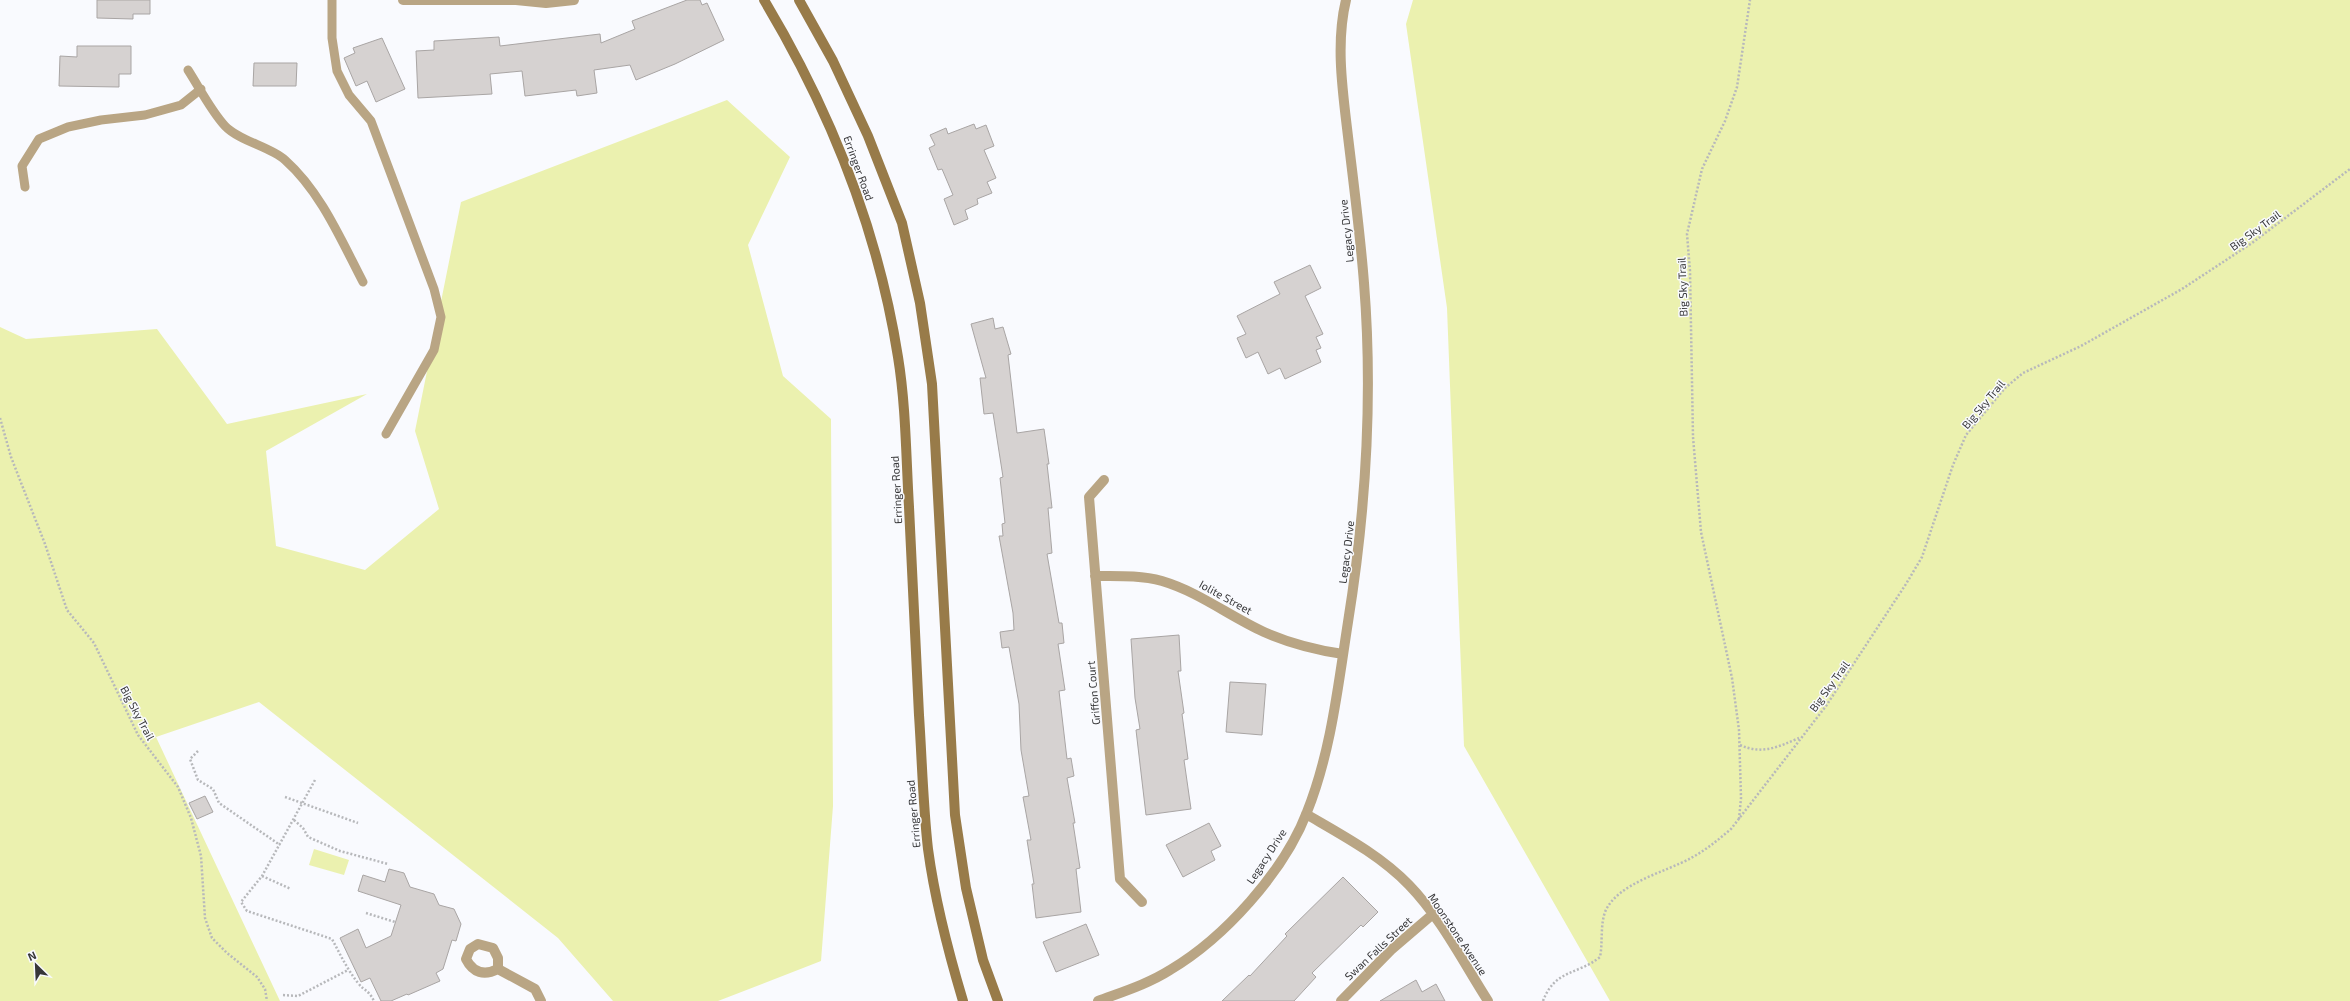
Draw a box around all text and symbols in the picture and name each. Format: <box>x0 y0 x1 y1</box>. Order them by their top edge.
street label: Erringer Road <box>841 134 877 202</box>
street label: Legacy Drive <box>1336 199 1356 263</box>
street label: Big Sky Trail <box>2227 207 2283 253</box>
street label: Big Sky Trail <box>1674 256 1690 317</box>
street label: Big Sky Trail <box>1959 376 2008 431</box>
street label: Erringer Road <box>888 456 904 524</box>
street label: Legacy Drive <box>1336 520 1356 584</box>
street label: Iolite Street <box>1197 577 1255 617</box>
street label: Big Sky Trail <box>1806 658 1852 714</box>
street label: Griffon Court <box>1084 660 1102 726</box>
street label: Big Sky Trail <box>118 684 158 743</box>
street label: Erringer Road <box>904 780 922 848</box>
street label: Legacy Drive <box>1243 826 1289 886</box>
street label: Moonstone Avenue <box>1426 891 1490 977</box>
street label: Swan Falls Street <box>1342 914 1414 982</box>
north arrow <box>16 945 56 985</box>
text: N <box>25 948 38 963</box>

